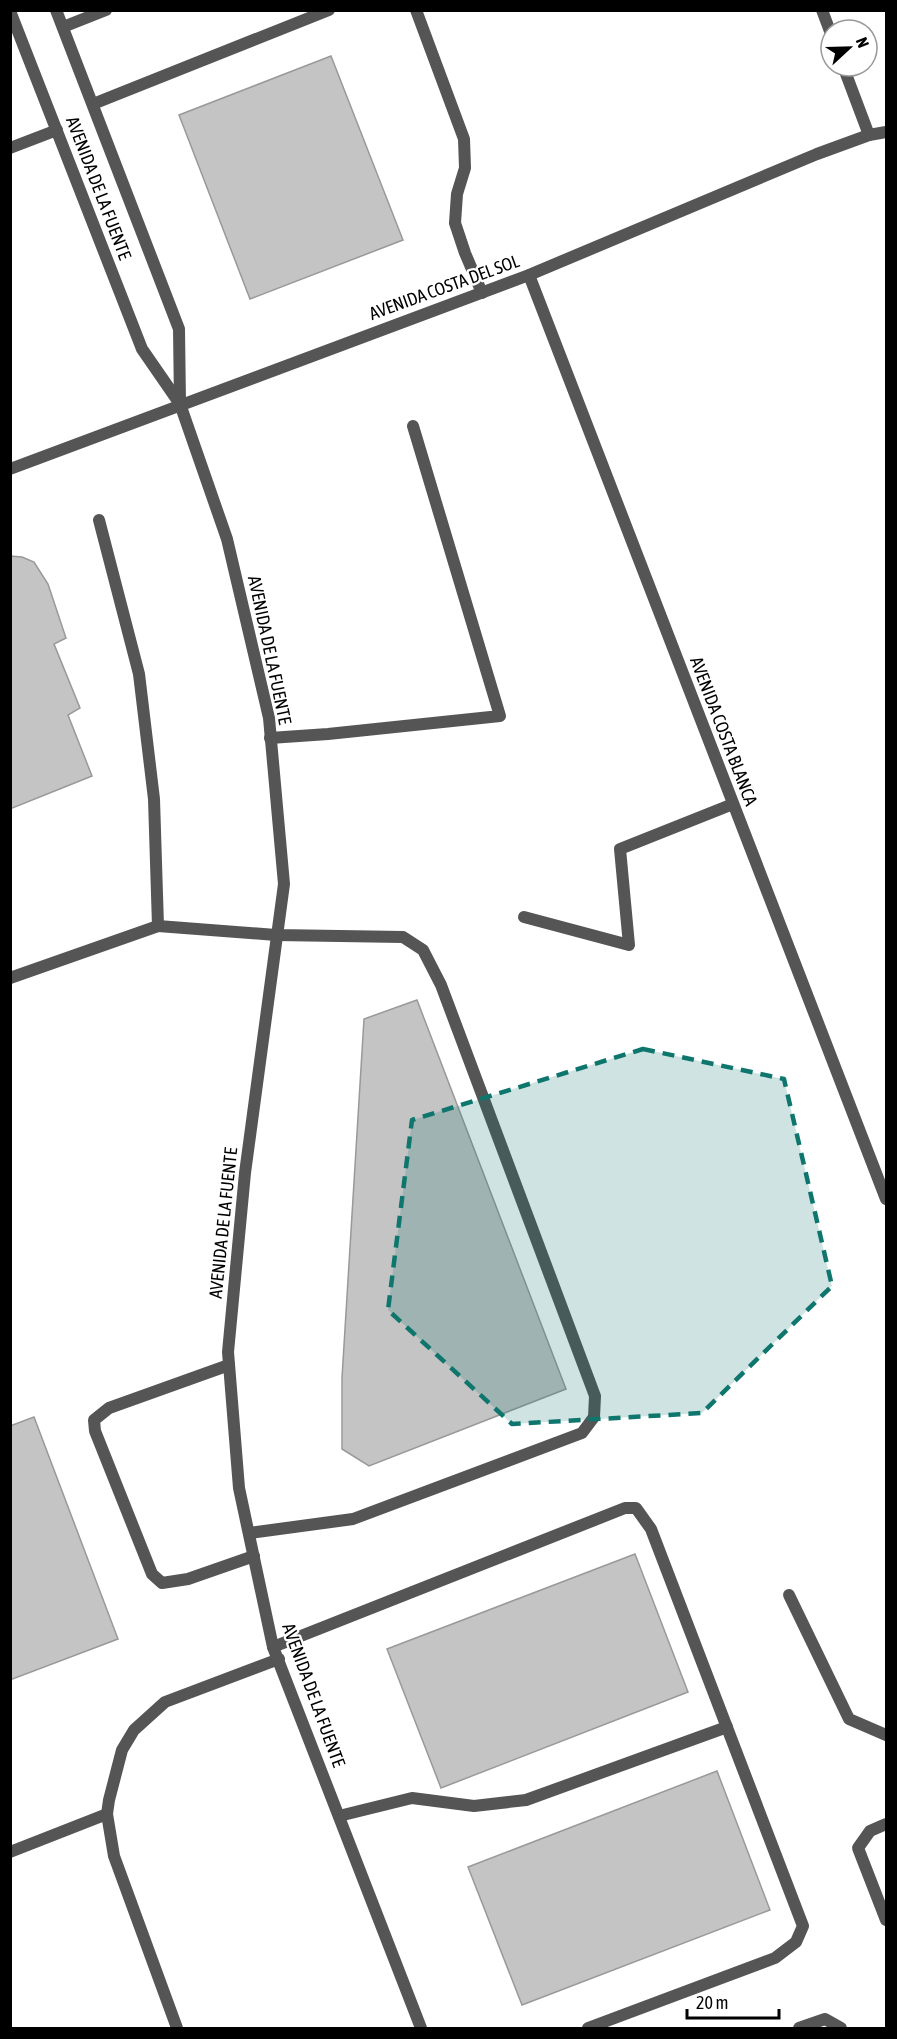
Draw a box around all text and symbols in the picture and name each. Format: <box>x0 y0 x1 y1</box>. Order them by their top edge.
north arrow <box>819 18 879 78</box>
text: N <box>853 35 873 50</box>
street label: AVENIDA DE LA FUENTE <box>62 113 136 263</box>
street label: AVENIDA COSTA DEL SOL <box>366 250 522 324</box>
street label: AVENIDA DE LA FUENTE <box>244 574 296 727</box>
street label: AVENIDA COSTA BLANCA <box>686 654 762 809</box>
street label: AVENIDA DE LA FUENTE <box>205 1146 241 1300</box>
street label: AVENIDA DE LA FUENTE <box>278 1620 350 1770</box>
scale bar <box>687 1982 778 2020</box>
text: 20 m <box>696 1992 728 2013</box>

